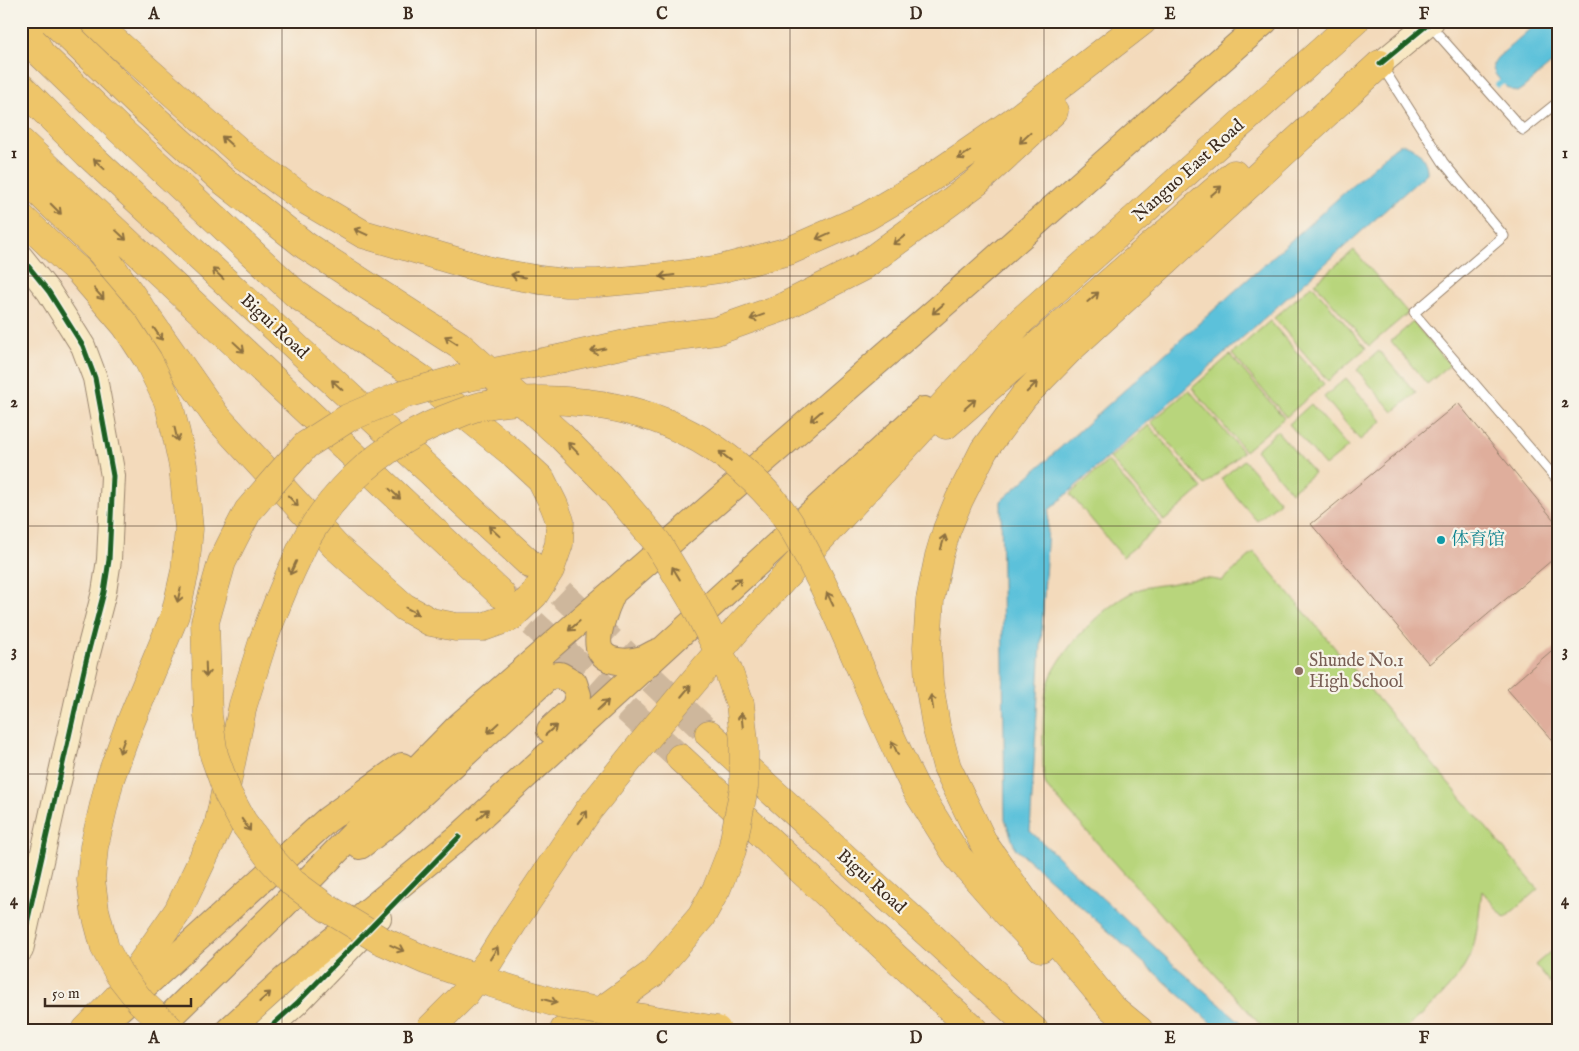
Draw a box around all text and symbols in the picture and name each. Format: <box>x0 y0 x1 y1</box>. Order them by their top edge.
text: A <box>148 5 161 25</box>
text: B <box>403 5 414 25</box>
text: C <box>656 5 668 25</box>
text: D <box>910 5 923 25</box>
text: E <box>1164 5 1176 25</box>
text: F <box>1419 5 1430 25</box>
street label: Nanguo East Road <box>1128 115 1250 227</box>
one-way arrow <box>1019 132 1031 144</box>
one-way arrow <box>221 135 234 147</box>
text: 1 <box>11 144 17 164</box>
text: 1 <box>1562 144 1568 164</box>
one-way arrow <box>957 150 971 160</box>
one-way arrow <box>92 158 105 170</box>
one-way arrow <box>1209 185 1222 197</box>
one-way arrow <box>50 203 62 215</box>
one-way arrow <box>354 227 369 237</box>
one-way arrow <box>114 229 127 241</box>
one-way arrow <box>816 231 831 241</box>
one-way arrow <box>892 235 906 245</box>
one-way arrow <box>211 268 224 280</box>
one-way arrow <box>510 271 526 280</box>
one-way arrow <box>659 271 675 281</box>
one-way arrow <box>93 287 104 300</box>
street label: Bigui Road <box>235 290 313 365</box>
one-way arrow <box>1086 292 1099 303</box>
one-way arrow <box>932 304 945 315</box>
one-way arrow <box>749 313 765 322</box>
one-way arrow <box>153 327 163 341</box>
one-way arrow <box>445 335 459 345</box>
one-way arrow <box>233 341 245 353</box>
one-way arrow <box>591 346 607 356</box>
one-way arrow <box>330 379 343 391</box>
one-way arrow <box>1026 381 1039 393</box>
text: 2 <box>10 393 18 413</box>
text: 2 <box>1561 393 1569 413</box>
one-way arrow <box>964 398 977 410</box>
one-way arrow <box>809 410 822 422</box>
one-way arrow <box>172 426 181 442</box>
one-way arrow <box>567 442 579 455</box>
one-way arrow <box>719 450 732 461</box>
one-way arrow <box>389 488 402 500</box>
one-way arrow <box>287 495 299 508</box>
one-way arrow <box>488 525 501 537</box>
place label: 体育馆 <box>1451 529 1505 552</box>
one-way arrow <box>939 534 949 550</box>
marker: 体育馆 <box>1435 534 1447 546</box>
one-way arrow <box>288 560 297 575</box>
one-way arrow <box>670 567 680 581</box>
one-way arrow <box>729 577 742 589</box>
one-way arrow <box>174 586 184 602</box>
one-way arrow <box>824 592 834 607</box>
one-way arrow <box>404 607 419 616</box>
one-way arrow <box>568 620 581 631</box>
text: 3 <box>11 642 17 662</box>
text: 3 <box>1562 642 1568 662</box>
place label: Shunde No.1 High School <box>1309 650 1404 694</box>
one-way arrow <box>202 662 211 678</box>
marker: Shunde No.1 High School <box>1293 665 1305 677</box>
one-way arrow <box>680 685 691 698</box>
one-way arrow <box>926 695 936 711</box>
one-way arrow <box>597 699 610 710</box>
one-way arrow <box>737 713 746 729</box>
one-way arrow <box>487 722 500 734</box>
one-way arrow <box>544 724 557 736</box>
one-way arrow <box>116 738 126 754</box>
one-way arrow <box>890 741 899 756</box>
one-way arrow <box>477 809 490 820</box>
one-way arrow <box>578 810 588 824</box>
one-way arrow <box>241 818 251 832</box>
street label: Bigui Road <box>832 845 911 919</box>
text: 4 <box>10 891 19 911</box>
text: 4 <box>1561 891 1570 911</box>
one-way arrow <box>389 943 404 953</box>
one-way arrow <box>489 946 499 960</box>
scale bar <box>45 976 191 1008</box>
text: 50 m <box>52 984 80 1003</box>
one-way arrow <box>258 991 271 1003</box>
one-way arrow <box>542 996 558 1006</box>
text: A <box>148 1029 161 1049</box>
text: B <box>403 1029 414 1049</box>
text: C <box>656 1029 668 1049</box>
text: D <box>910 1029 923 1049</box>
text: E <box>1164 1029 1176 1049</box>
text: F <box>1419 1029 1430 1049</box>

